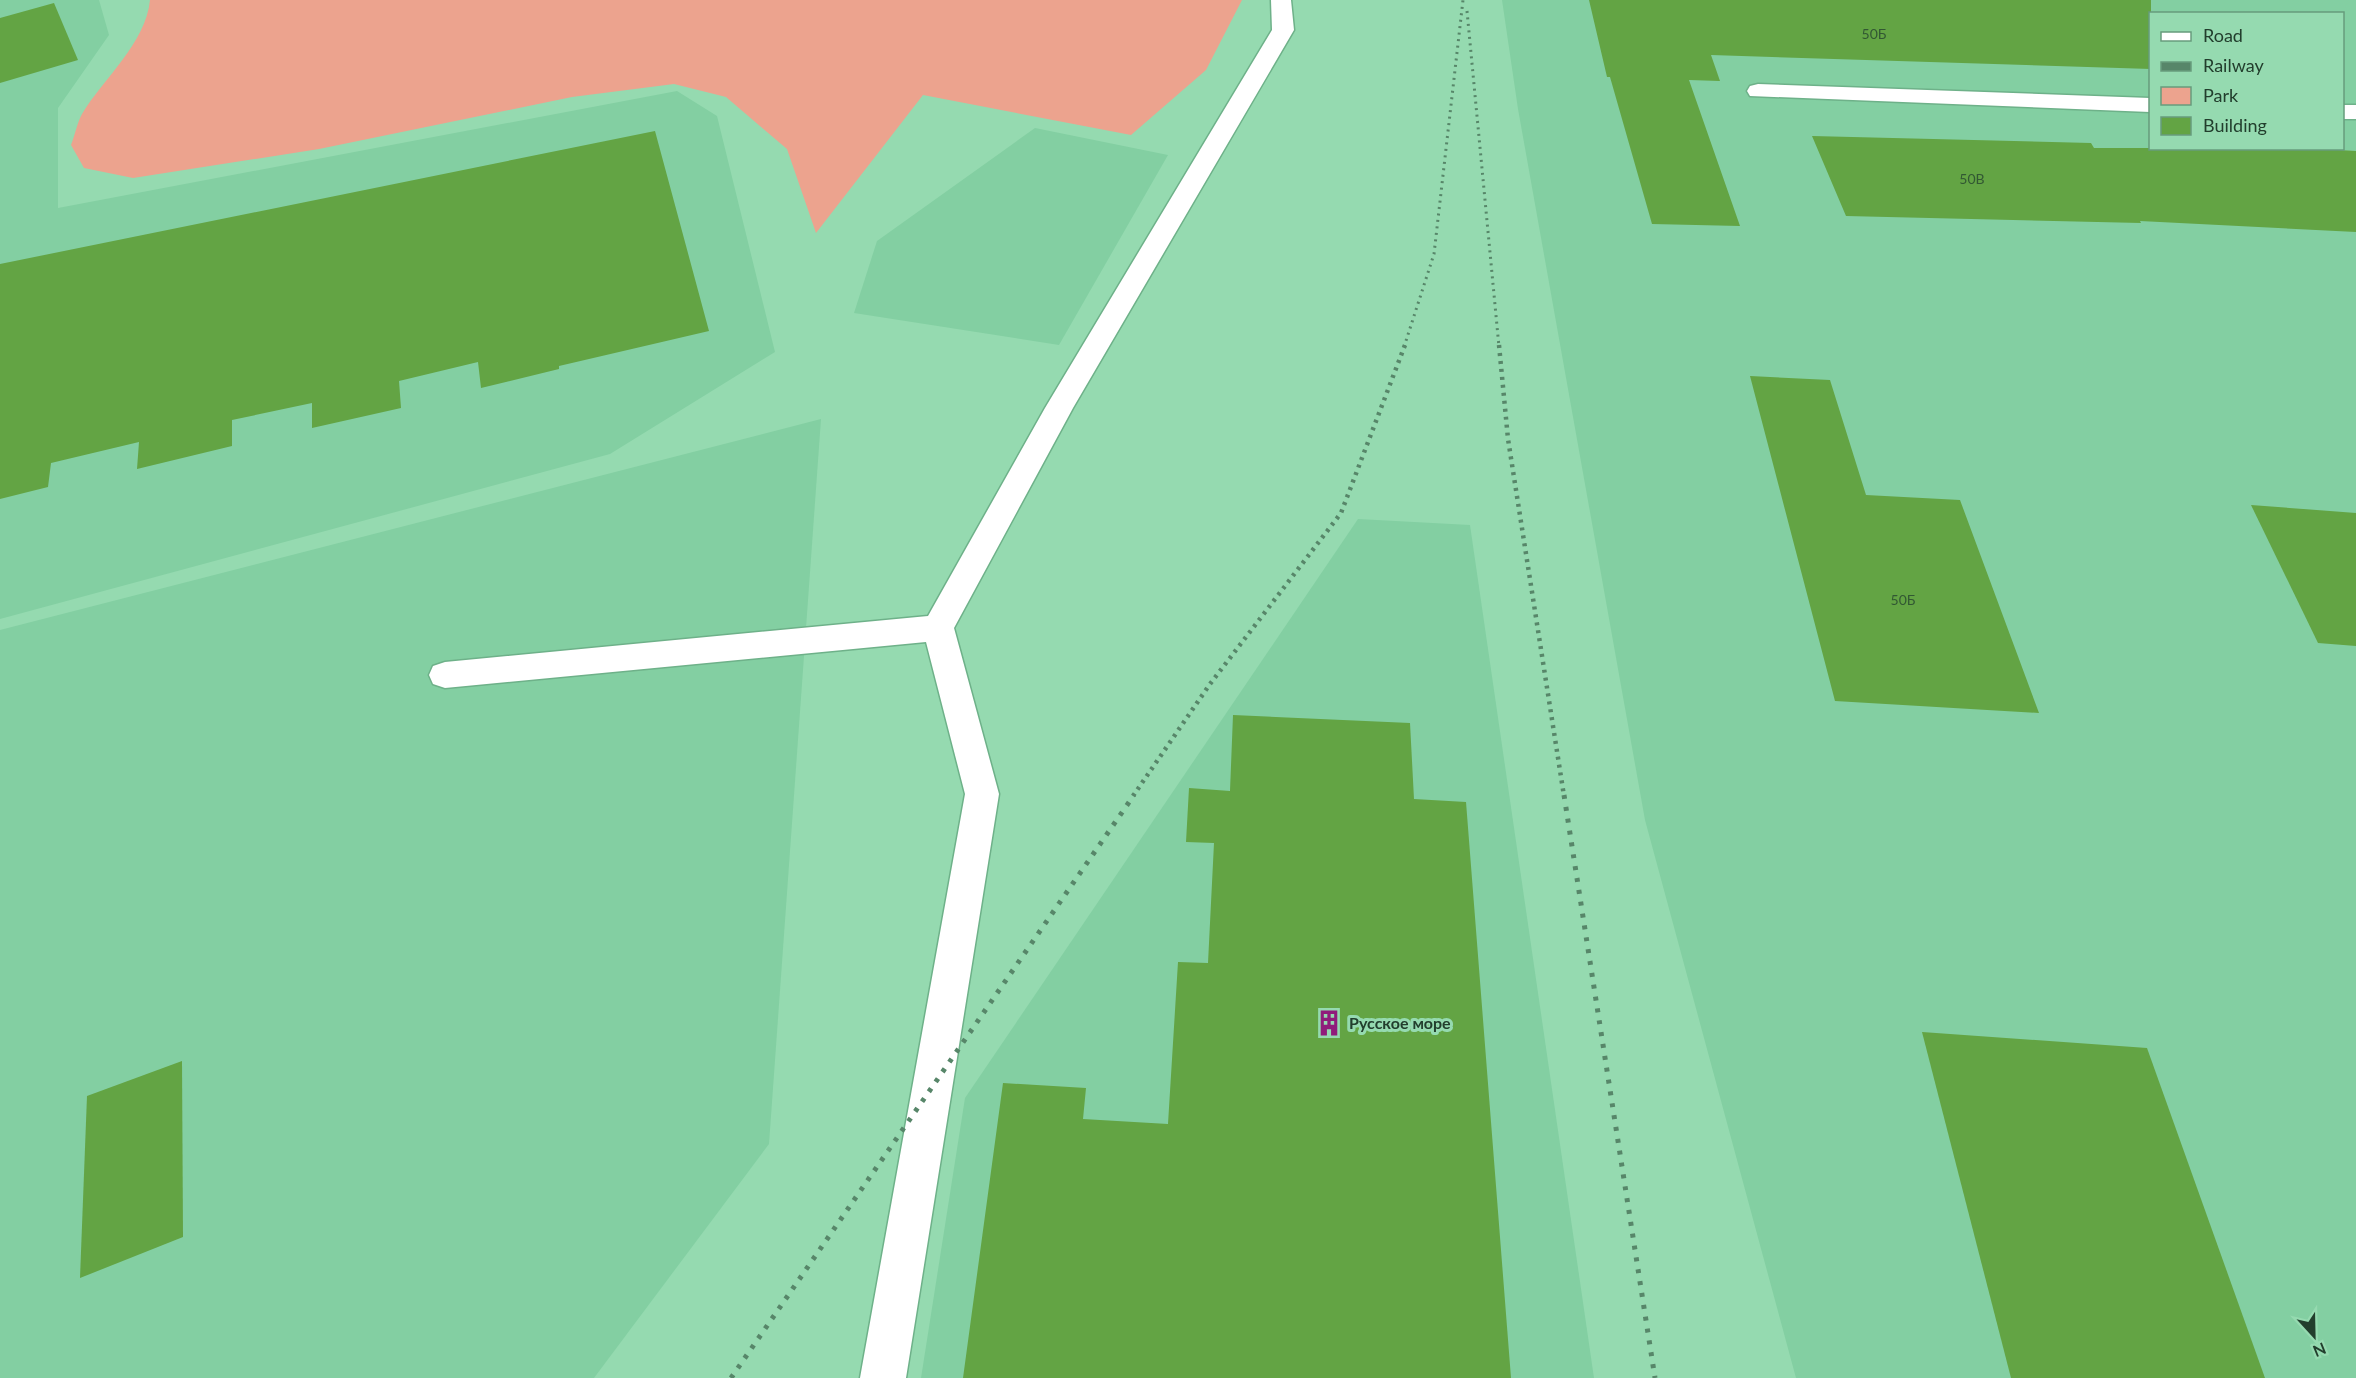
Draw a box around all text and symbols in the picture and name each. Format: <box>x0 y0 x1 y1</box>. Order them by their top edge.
legend <box>2149 12 2344 150</box>
text: Road <box>2203 24 2243 46</box>
house number: 50Б <box>1862 25 1887 42</box>
text: Railway <box>2203 54 2264 76</box>
text: Park <box>2203 84 2239 106</box>
text: Building <box>2203 114 2267 136</box>
house number: 50В <box>1959 170 1985 187</box>
house number: 50Б <box>1891 591 1916 608</box>
building icon: Русское море <box>1314 1008 1344 1038</box>
place label: Русское море <box>1349 1013 1451 1032</box>
north arrow <box>2284 1306 2344 1366</box>
text: N <box>2311 1339 2329 1361</box>

